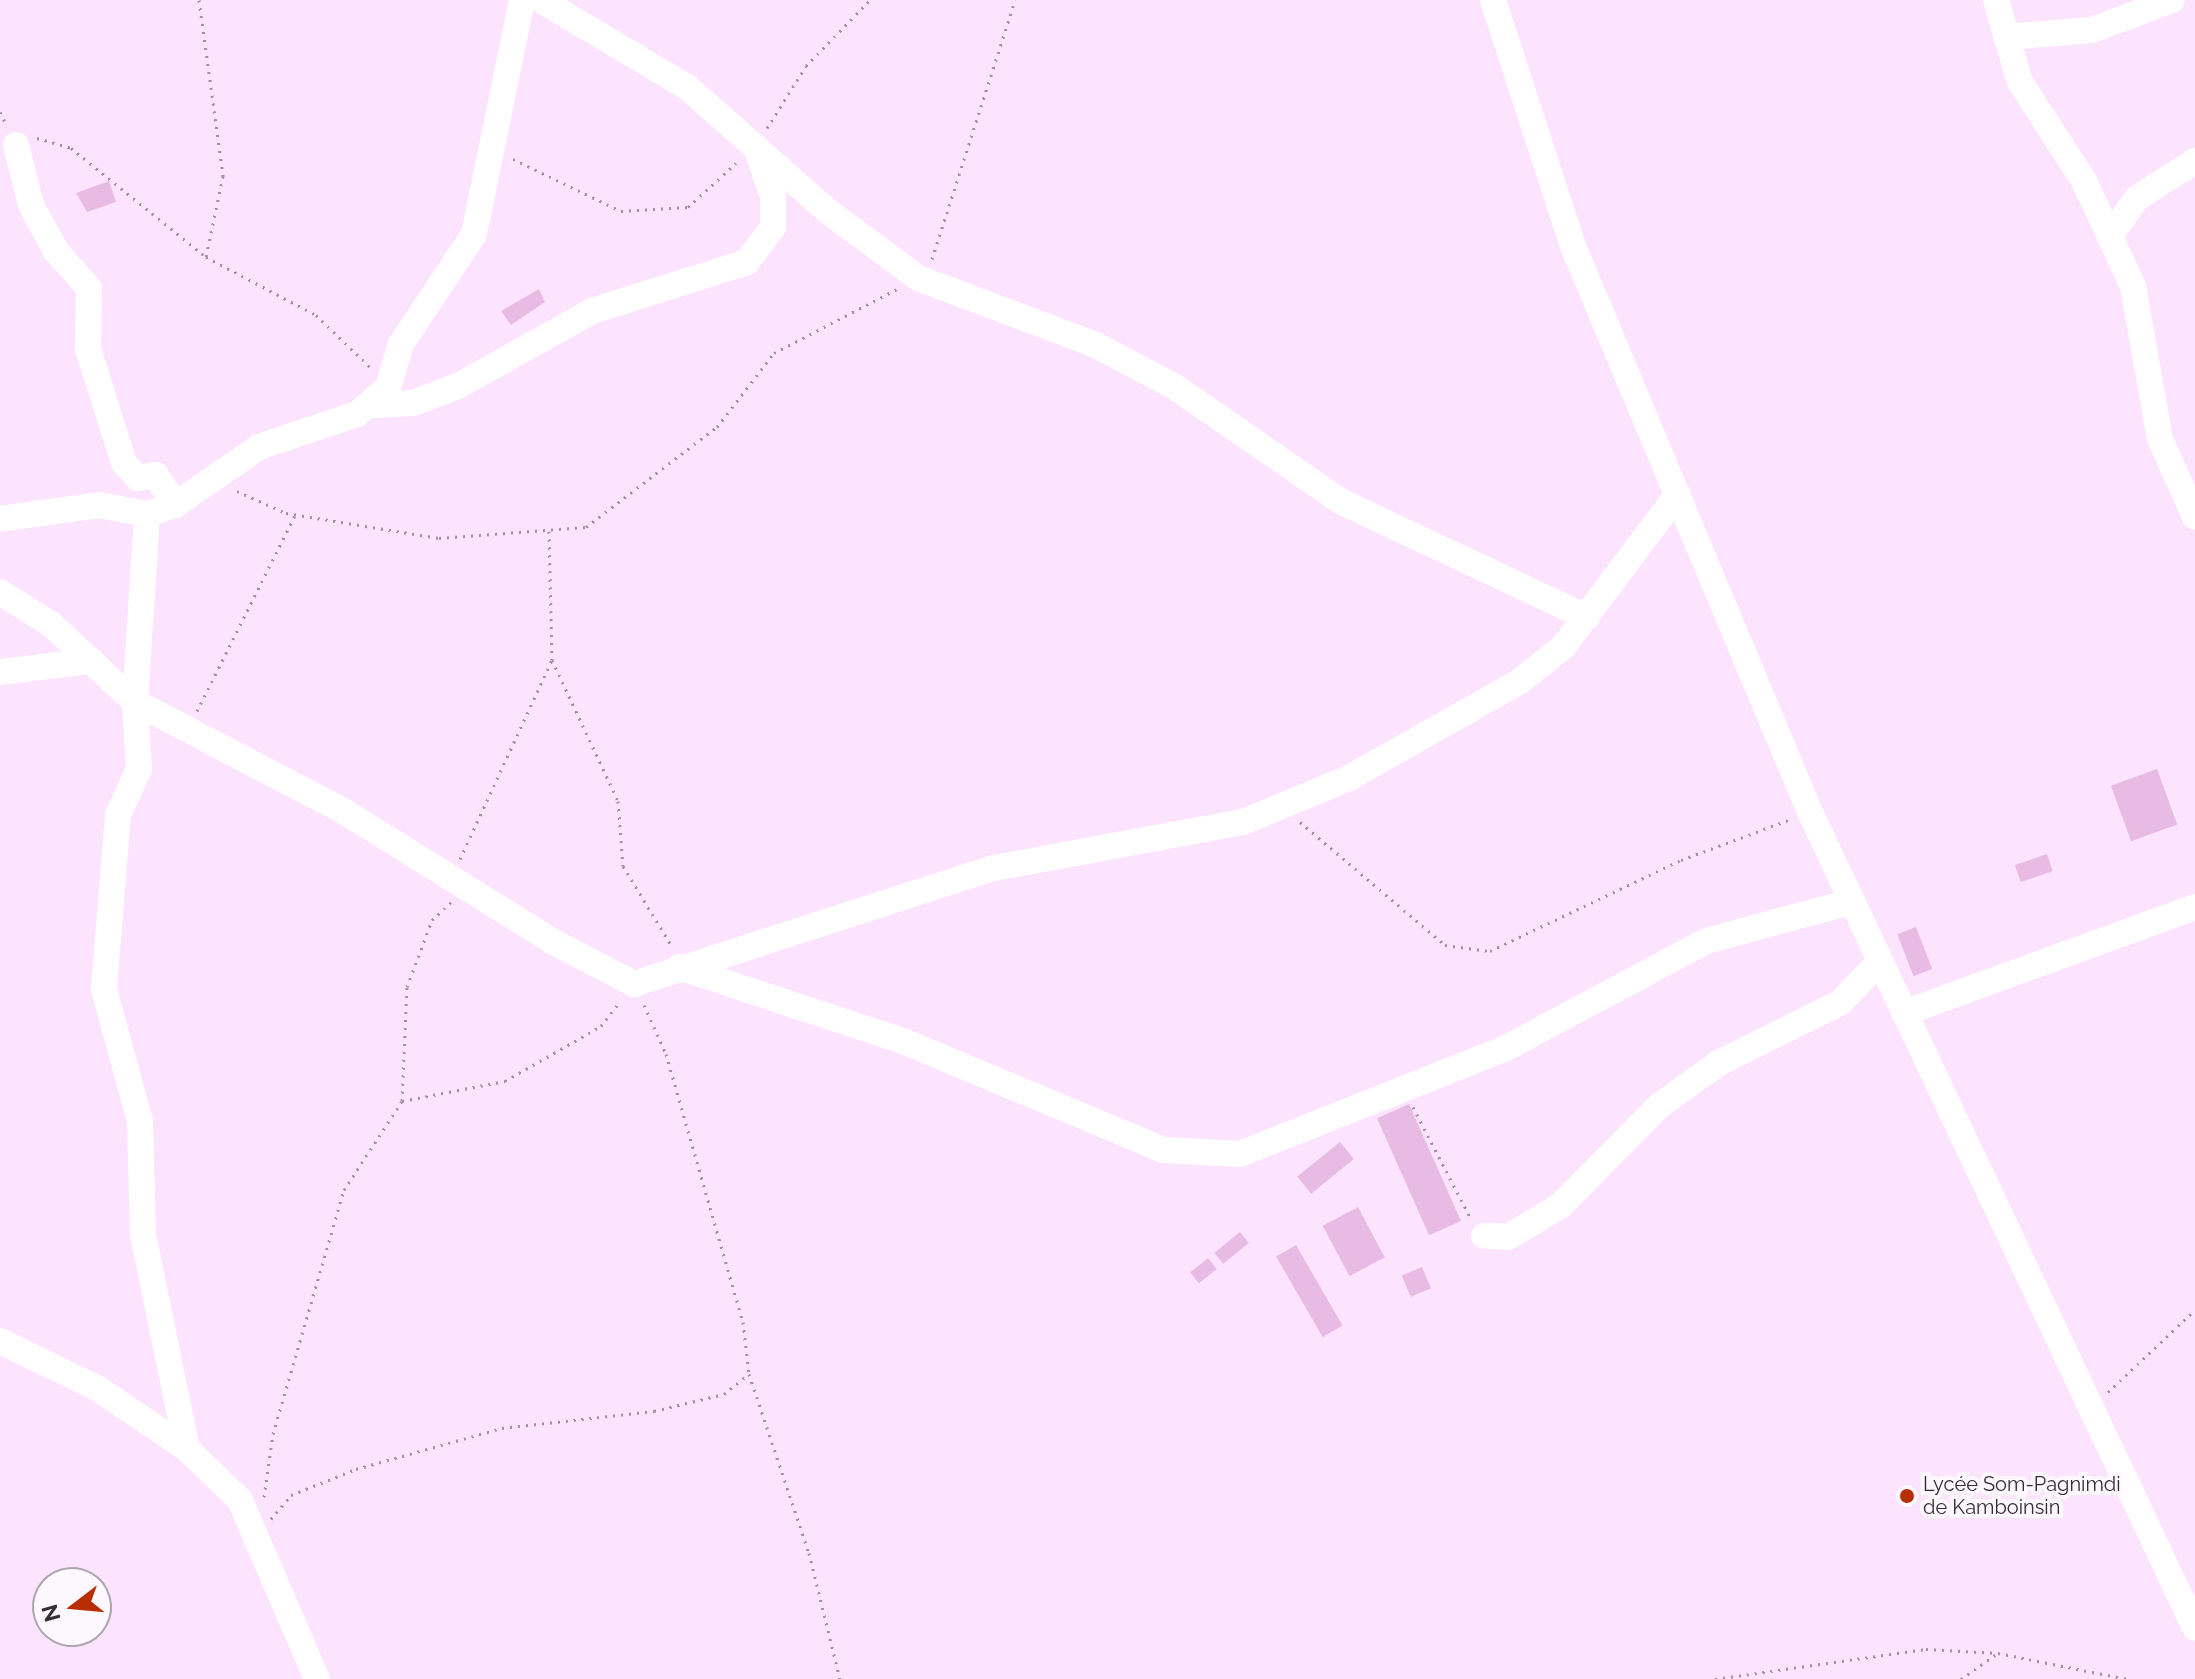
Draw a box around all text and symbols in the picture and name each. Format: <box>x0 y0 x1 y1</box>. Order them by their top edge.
place label: Lycée Som-Pagnimdi de Kamboinsin <box>1923 1472 2121 1519</box>
marker: Lycée Som-Pagnimdi de Kamboinsin <box>1898 1487 1916 1505</box>
north arrow <box>32 1567 112 1647</box>
text: N <box>36 1601 66 1625</box>

